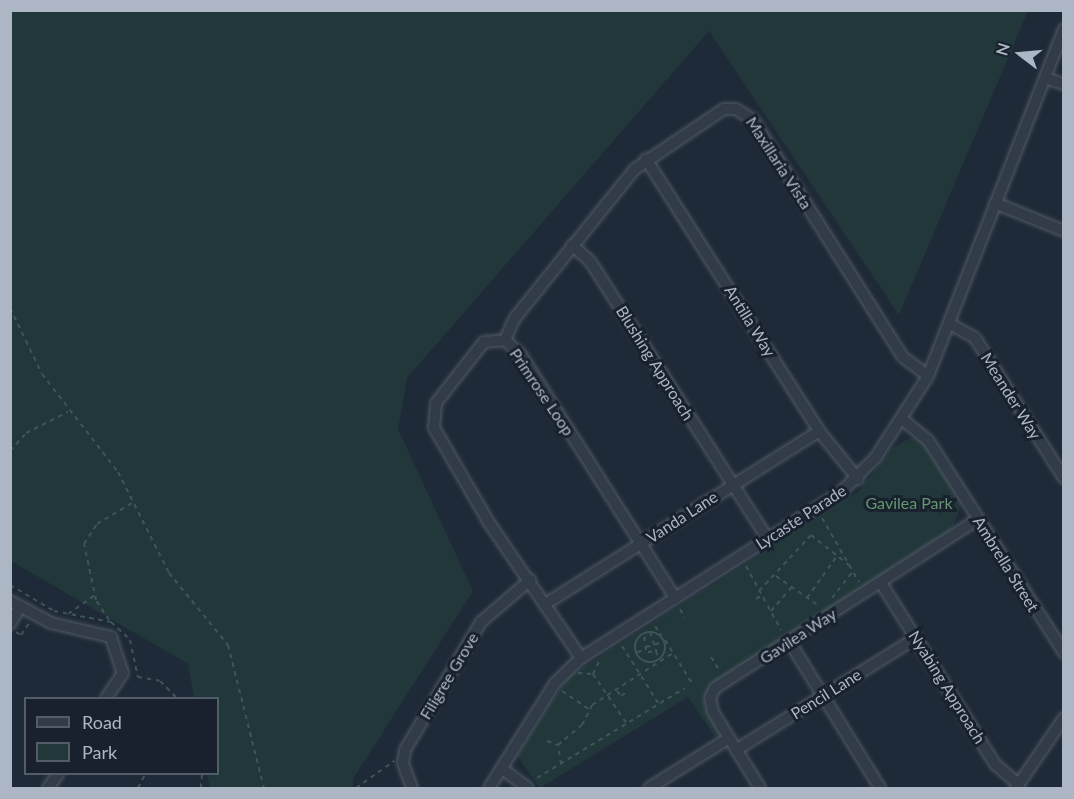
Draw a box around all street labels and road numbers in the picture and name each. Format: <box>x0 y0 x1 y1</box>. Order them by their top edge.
street label: Maxillaria Vista <box>742 113 816 213</box>
street label: Antilla Way <box>720 282 780 360</box>
street label: Blushing Approach <box>612 302 698 424</box>
street label: Primrose Loop <box>506 345 578 439</box>
street label: Meander Way <box>977 349 1045 443</box>
street label: Lycaste Parade <box>752 481 850 553</box>
street label: Vanda Lane <box>643 487 721 547</box>
street label: Ambrella Street <box>969 513 1043 615</box>
street label: Gavilea Way <box>756 604 840 668</box>
street label: Nyabing Approach <box>904 627 990 747</box>
street label: Filigree Grove <box>416 629 482 723</box>
street label: Pencil Lane <box>787 665 865 723</box>

